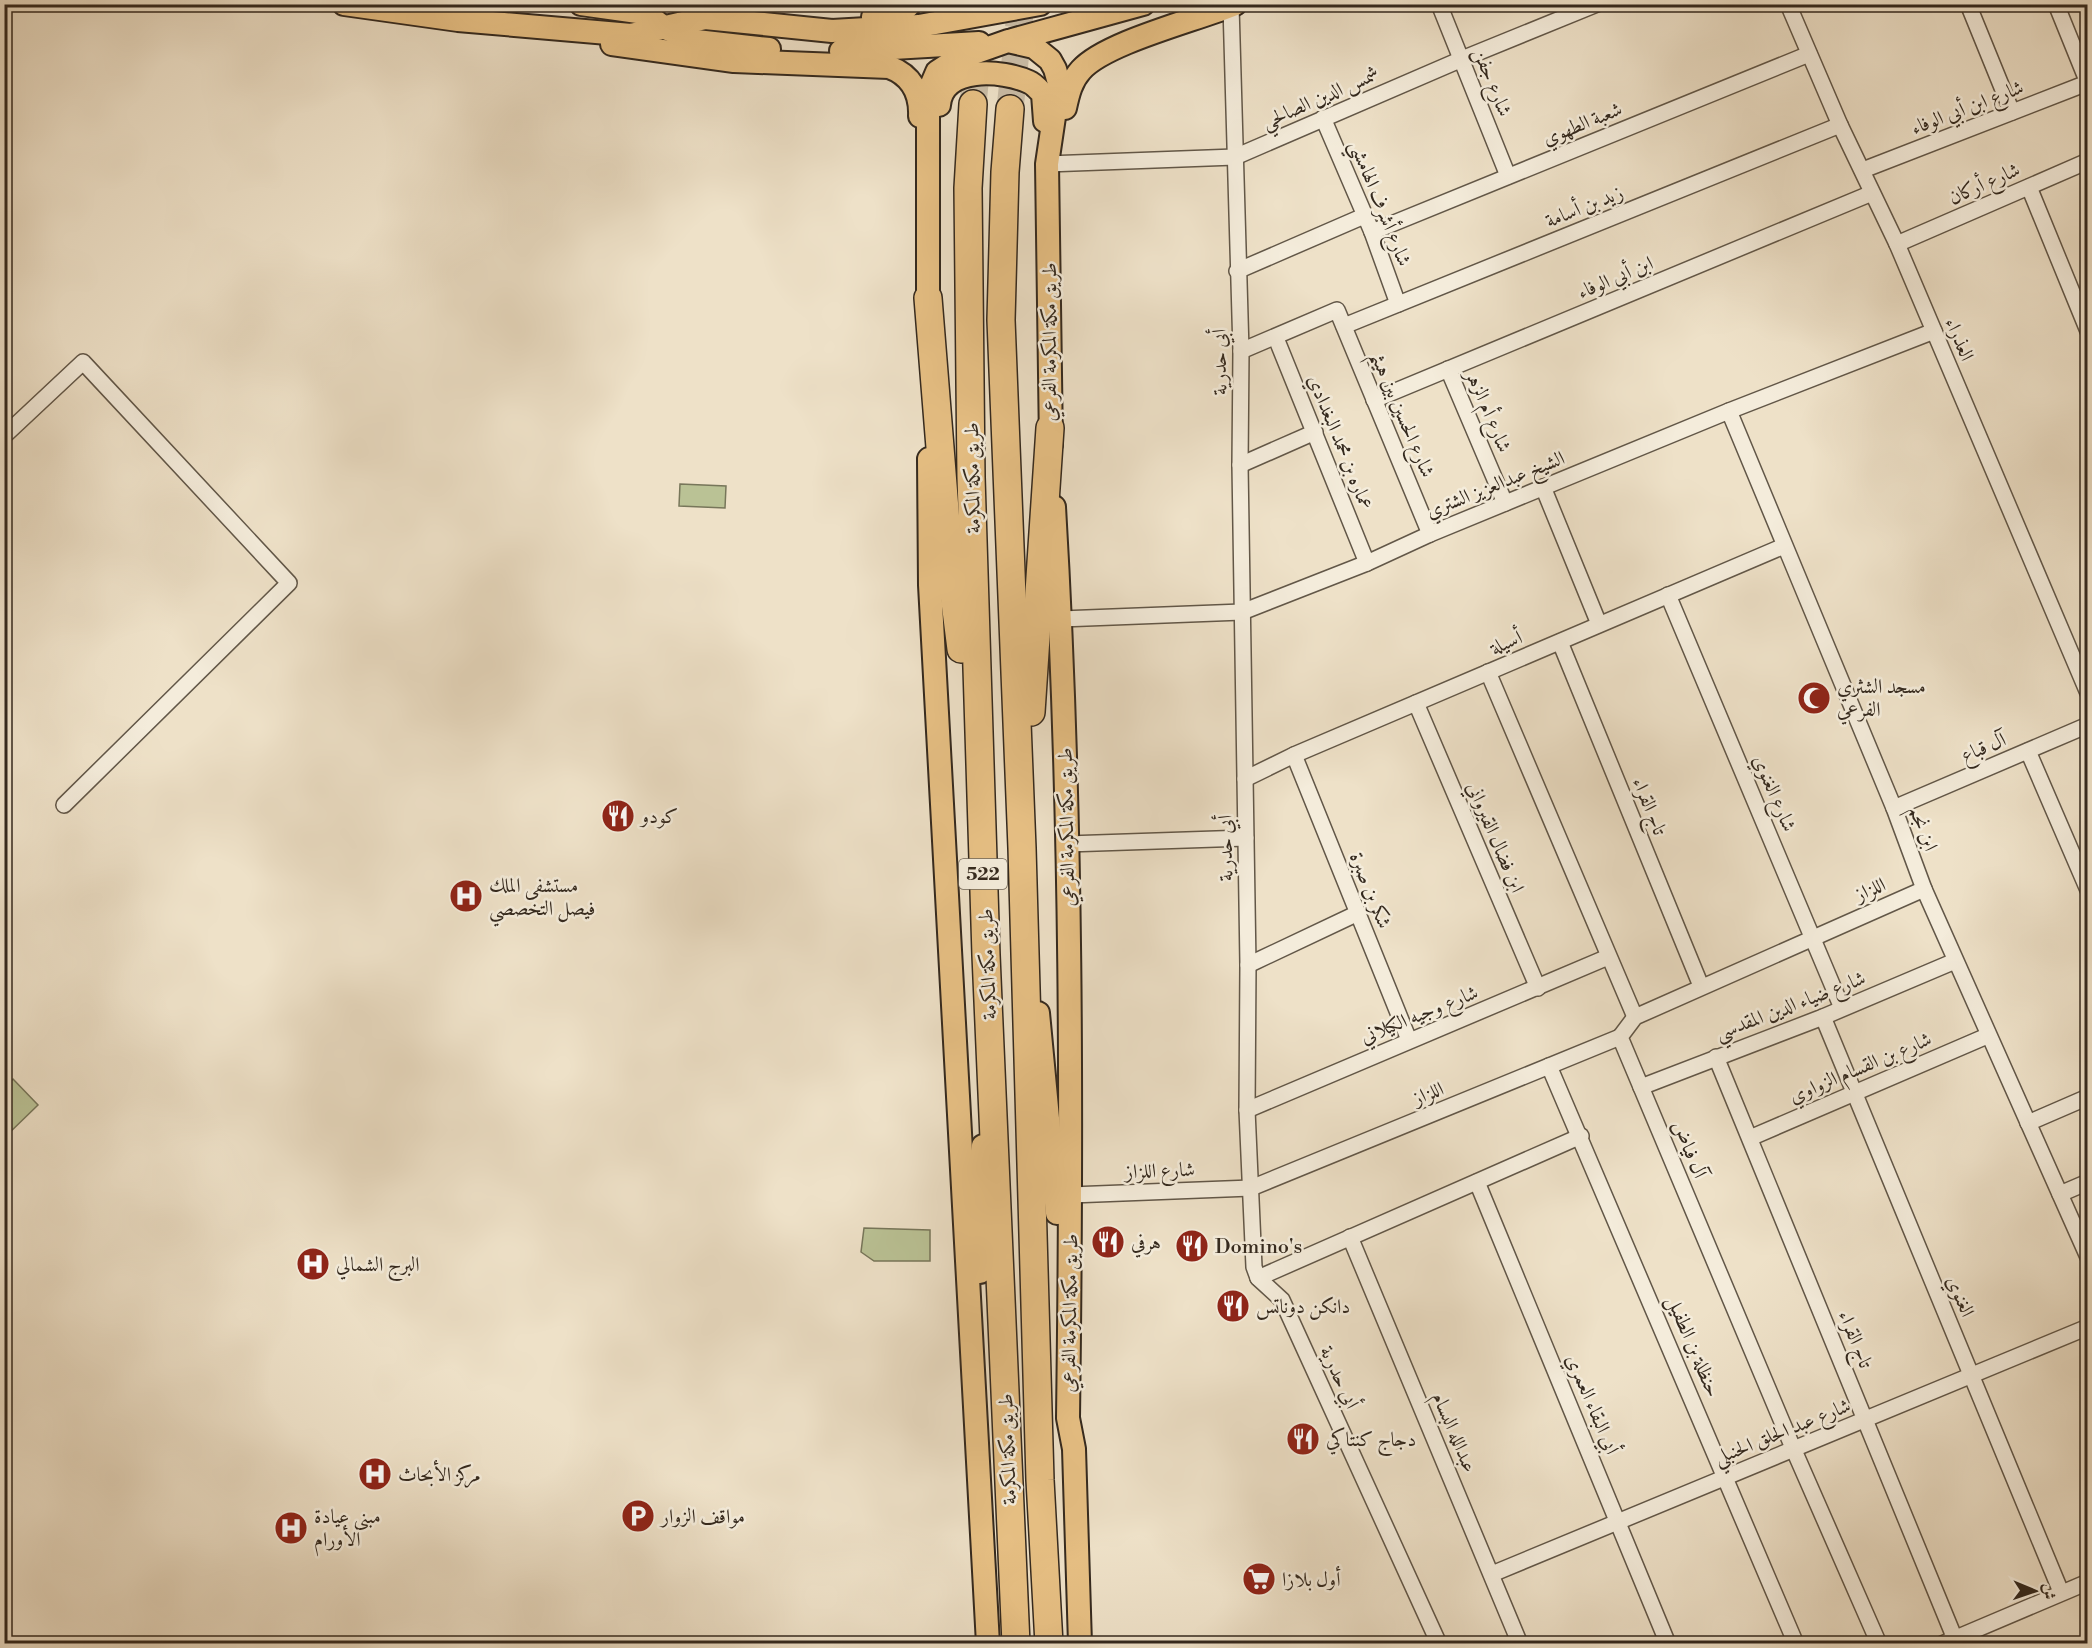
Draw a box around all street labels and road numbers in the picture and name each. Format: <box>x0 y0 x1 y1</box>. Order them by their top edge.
street label: شارع جفن <box>1463 45 1517 122</box>
street label: شمس الدين الصالحي <box>1258 61 1385 140</box>
street label: شارع ابن أبي الوفاء <box>1907 73 2029 145</box>
street label: شعبة الطهوي <box>1539 97 1627 154</box>
street label: شارع أشرف الهامشي <box>1338 136 1419 272</box>
street label: شارع أركان <box>1944 155 2026 215</box>
street label: زيد بن أسامة <box>1541 178 1627 234</box>
street label: ابن أبي الوفاء <box>1573 249 1658 307</box>
street label: طريق مكة المكرمة الفرعي <box>1038 262 1065 422</box>
street label: العذراء <box>1938 314 1979 365</box>
street label: أبي حدرية <box>1204 328 1236 396</box>
street label: شارع الحسين بين هيثم <box>1358 348 1439 484</box>
street label: شارع أم الزهر <box>1455 364 1519 458</box>
street label: عماره بن محمد البغدادي <box>1299 371 1378 515</box>
street label: طريق مكة المكرمة <box>960 422 987 534</box>
street label: الشيخ عبدالعزيز الشتري <box>1422 446 1570 528</box>
street label: أسيلة <box>1485 623 1527 662</box>
street label: آل قباع <box>1957 726 2014 773</box>
street label: طريق مكة المكرمة الفرعي <box>1054 747 1083 907</box>
street label: شارع الغنوي <box>1743 751 1801 837</box>
street label: تاج القراء <box>1622 774 1671 841</box>
street label: ابن فضال القيرواني <box>1458 778 1529 898</box>
street label: ابن نجم <box>1898 802 1943 857</box>
street label: أبي حدرية <box>1210 814 1242 882</box>
street label: شكر بن صبرة <box>1343 849 1396 932</box>
road number: 522 <box>959 859 1007 889</box>
street label: اللزاز <box>1850 873 1890 909</box>
street label: طريق مكة المكرمة <box>974 908 1003 1020</box>
street label: شارع ضياء الدين المقدسي <box>1712 966 1871 1051</box>
street label: شارع وجيه الكيلاني <box>1357 980 1484 1054</box>
street label: شارع بن القسام الزواوي <box>1785 1027 1937 1113</box>
street label: اللزاز <box>1408 1077 1448 1113</box>
street label: آل فياض <box>1665 1117 1714 1185</box>
street label: شارع اللزاز <box>1123 1158 1196 1189</box>
street label: طريق مكة المكرمة الفرعي <box>1057 1233 1086 1393</box>
street label: الغنوي <box>1938 1272 1979 1322</box>
street label: حنظلة بن الطفيل <box>1659 1292 1725 1402</box>
street label: تاج القراء <box>1828 1307 1877 1374</box>
street label: أبي حدرية <box>1311 1341 1367 1414</box>
street label: أبي البقاء العمري <box>1557 1349 1627 1460</box>
street label: عبدالله البسام <box>1422 1389 1482 1478</box>
street label: طريق مكة المكرمة <box>994 1393 1023 1505</box>
street label: شارع عبد الحلق الحنبلي <box>1710 1394 1857 1477</box>

